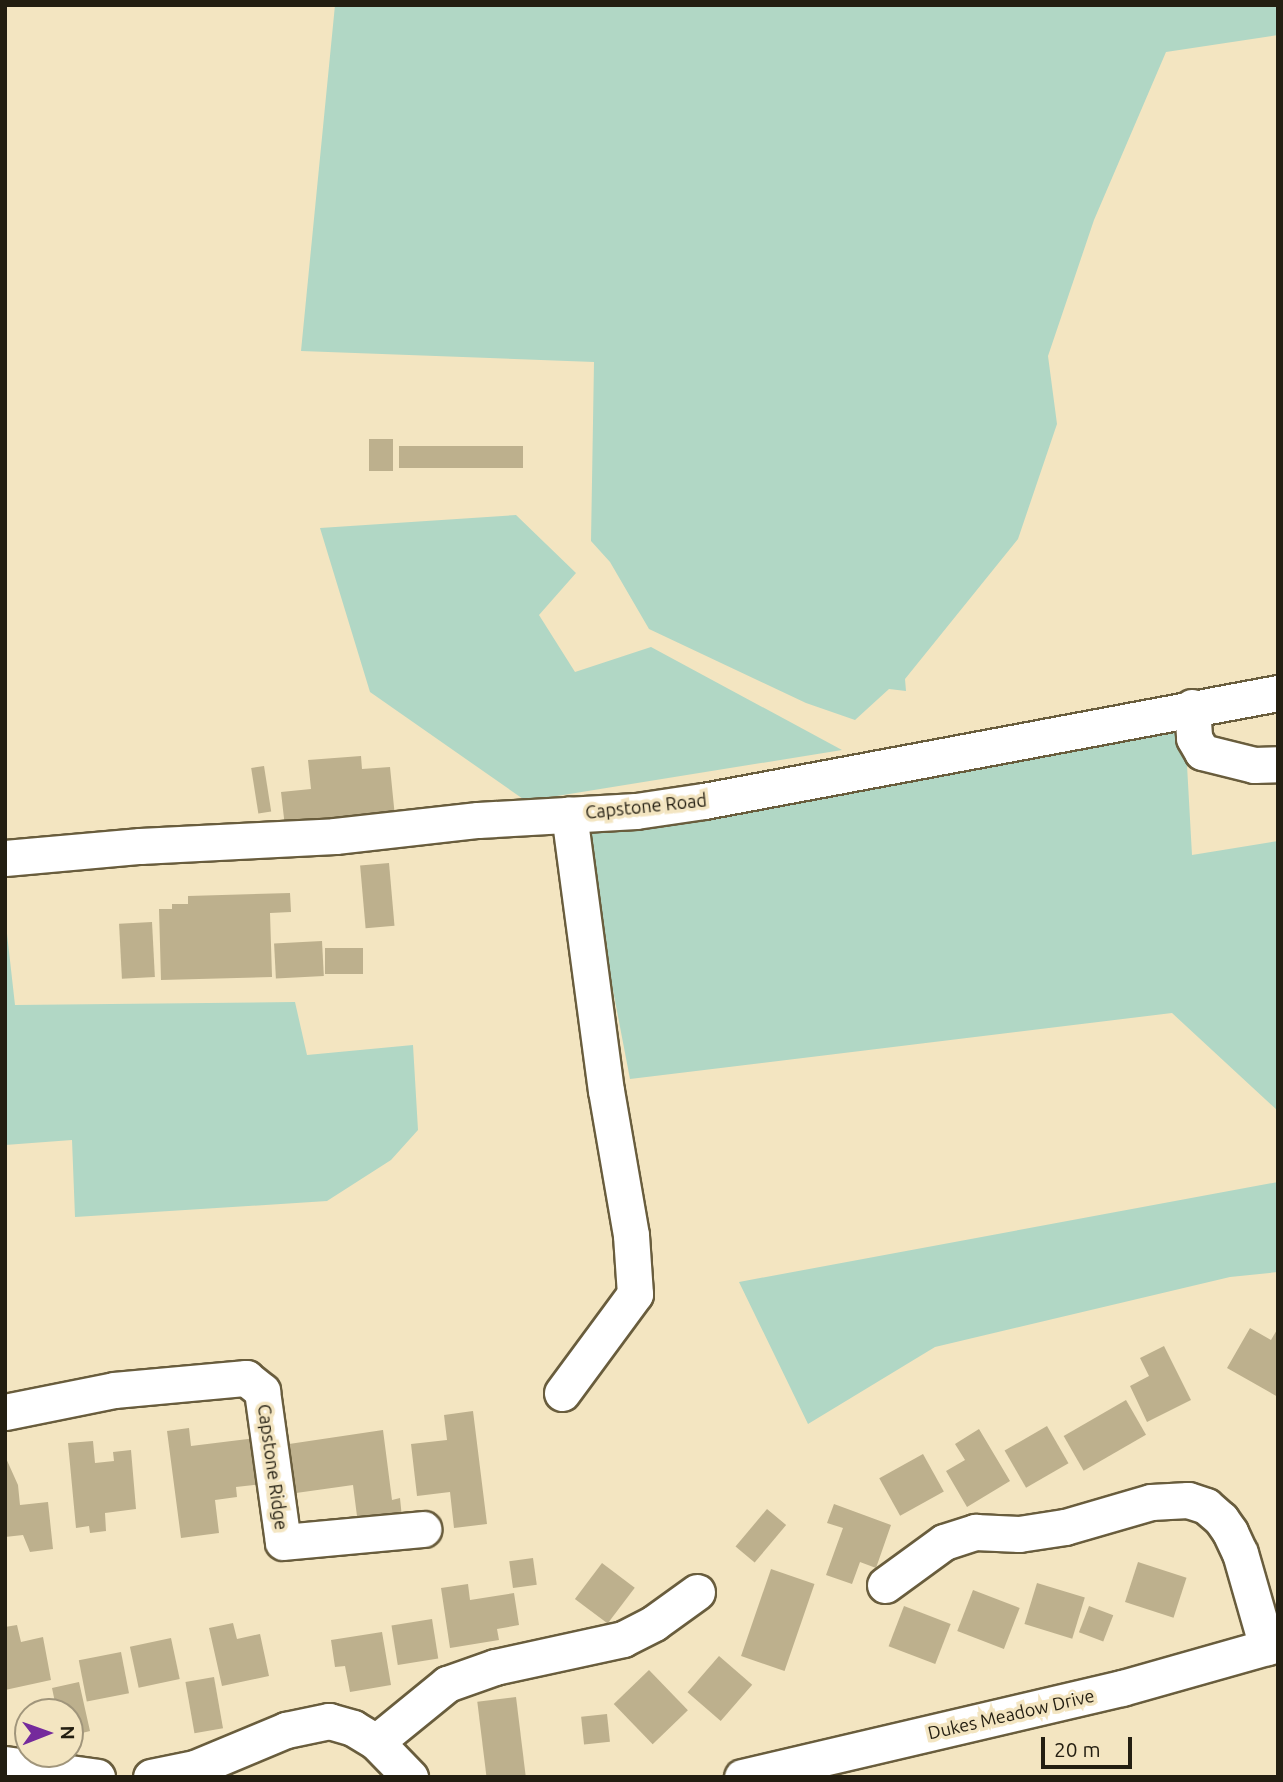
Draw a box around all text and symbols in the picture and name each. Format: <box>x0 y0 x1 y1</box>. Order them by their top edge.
street label: Capstone Road <box>584 789 708 823</box>
street label: Capstone Ridge <box>253 1403 293 1531</box>
street label: Dukes Meadow Drive <box>926 1684 1096 1744</box>
north arrow <box>14 1698 84 1768</box>
scale bar <box>1045 1722 1136 1766</box>
text: N <box>57 1725 79 1740</box>
text: 20 m <box>1054 1737 1101 1761</box>

